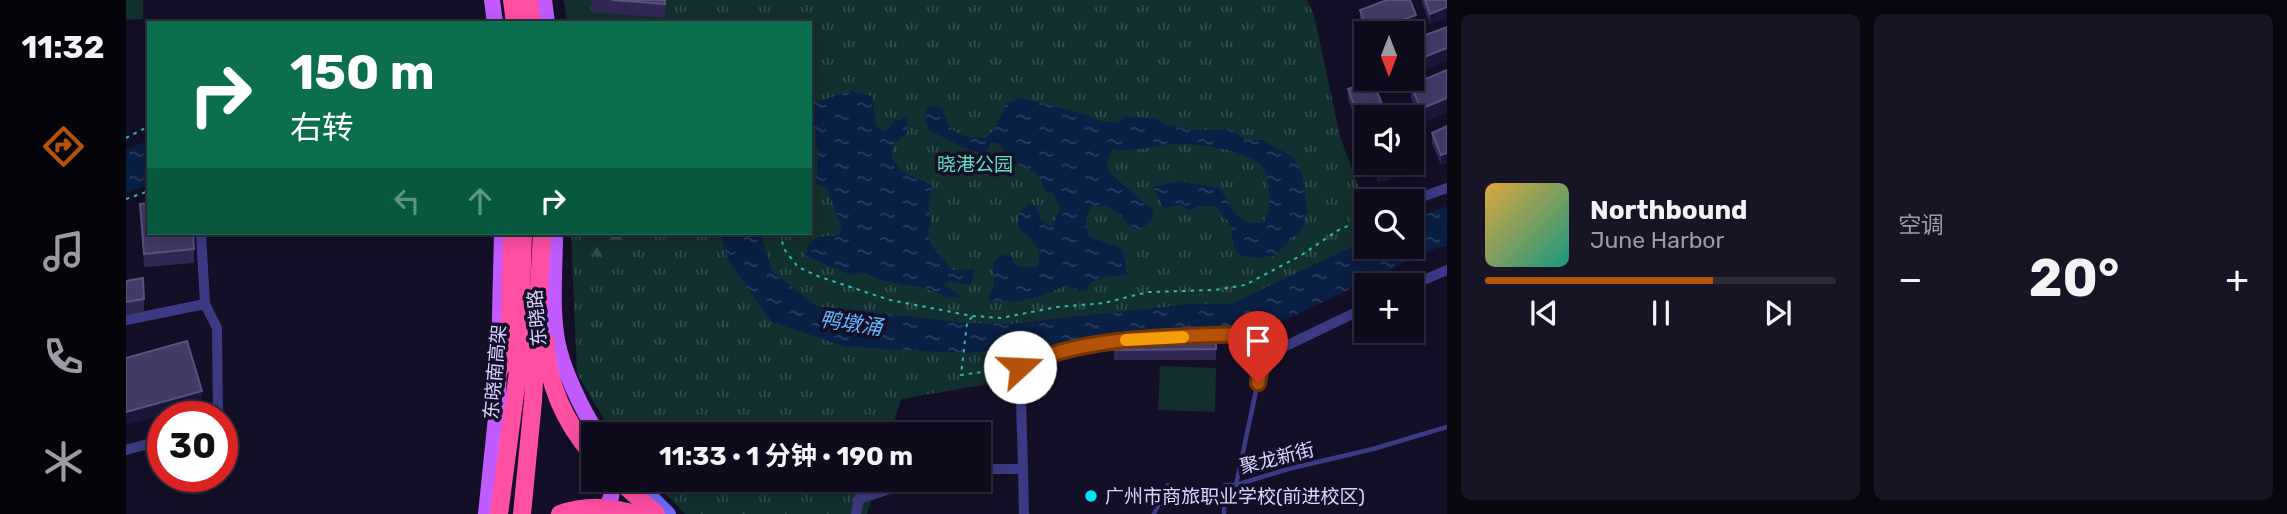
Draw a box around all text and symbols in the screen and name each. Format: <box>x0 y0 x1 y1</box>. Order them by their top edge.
north arrow <box>1354 21 1424 91</box>
map controls <box>1354 21 1424 343</box>
text: 11:32 <box>21 28 105 66</box>
text: 150 m <box>290 43 435 101</box>
icon: right <box>175 49 266 140</box>
button: sound <box>1354 105 1424 175</box>
text: 右转 <box>290 109 354 147</box>
icon: directions <box>39 122 88 171</box>
park label: 晓港公园 <box>937 153 1013 176</box>
icon: left <box>388 182 426 220</box>
icon: ahead <box>461 182 499 220</box>
icon: right <box>534 182 572 220</box>
button: search <box>1354 189 1424 259</box>
text: Northbound <box>1590 195 1748 226</box>
text: 空调 <box>1898 211 1944 239</box>
text: June Harbor <box>1590 226 1724 254</box>
icon: music <box>39 227 88 276</box>
text: 20° <box>2029 247 2119 309</box>
text: − <box>1898 256 1923 302</box>
text: + <box>2225 256 2249 302</box>
button: + <box>1354 273 1424 343</box>
street label: 东晓路 <box>523 289 551 347</box>
icon: previous <box>1525 294 1563 332</box>
icon: pause <box>1642 294 1680 332</box>
icon: next <box>1759 294 1797 332</box>
water label: 鸭墩涌 <box>818 306 886 340</box>
pin <box>1228 311 1288 383</box>
icon: arrive <box>1239 322 1277 360</box>
street label: 东晓南高架 <box>479 324 511 420</box>
position arrow <box>983 330 1057 404</box>
icon: phone <box>39 332 88 381</box>
speed limit sign: 30 <box>147 401 238 492</box>
icon: climate <box>39 437 88 486</box>
street label: 聚龙新街 <box>1237 438 1317 478</box>
text: 11:33 · 1 分钟 · 190 m <box>659 441 913 472</box>
place label: 广州市商旅职业学校(前进校区) <box>1105 485 1365 508</box>
marker: 广州市商旅职业学校(前进校区) <box>1083 488 1099 504</box>

